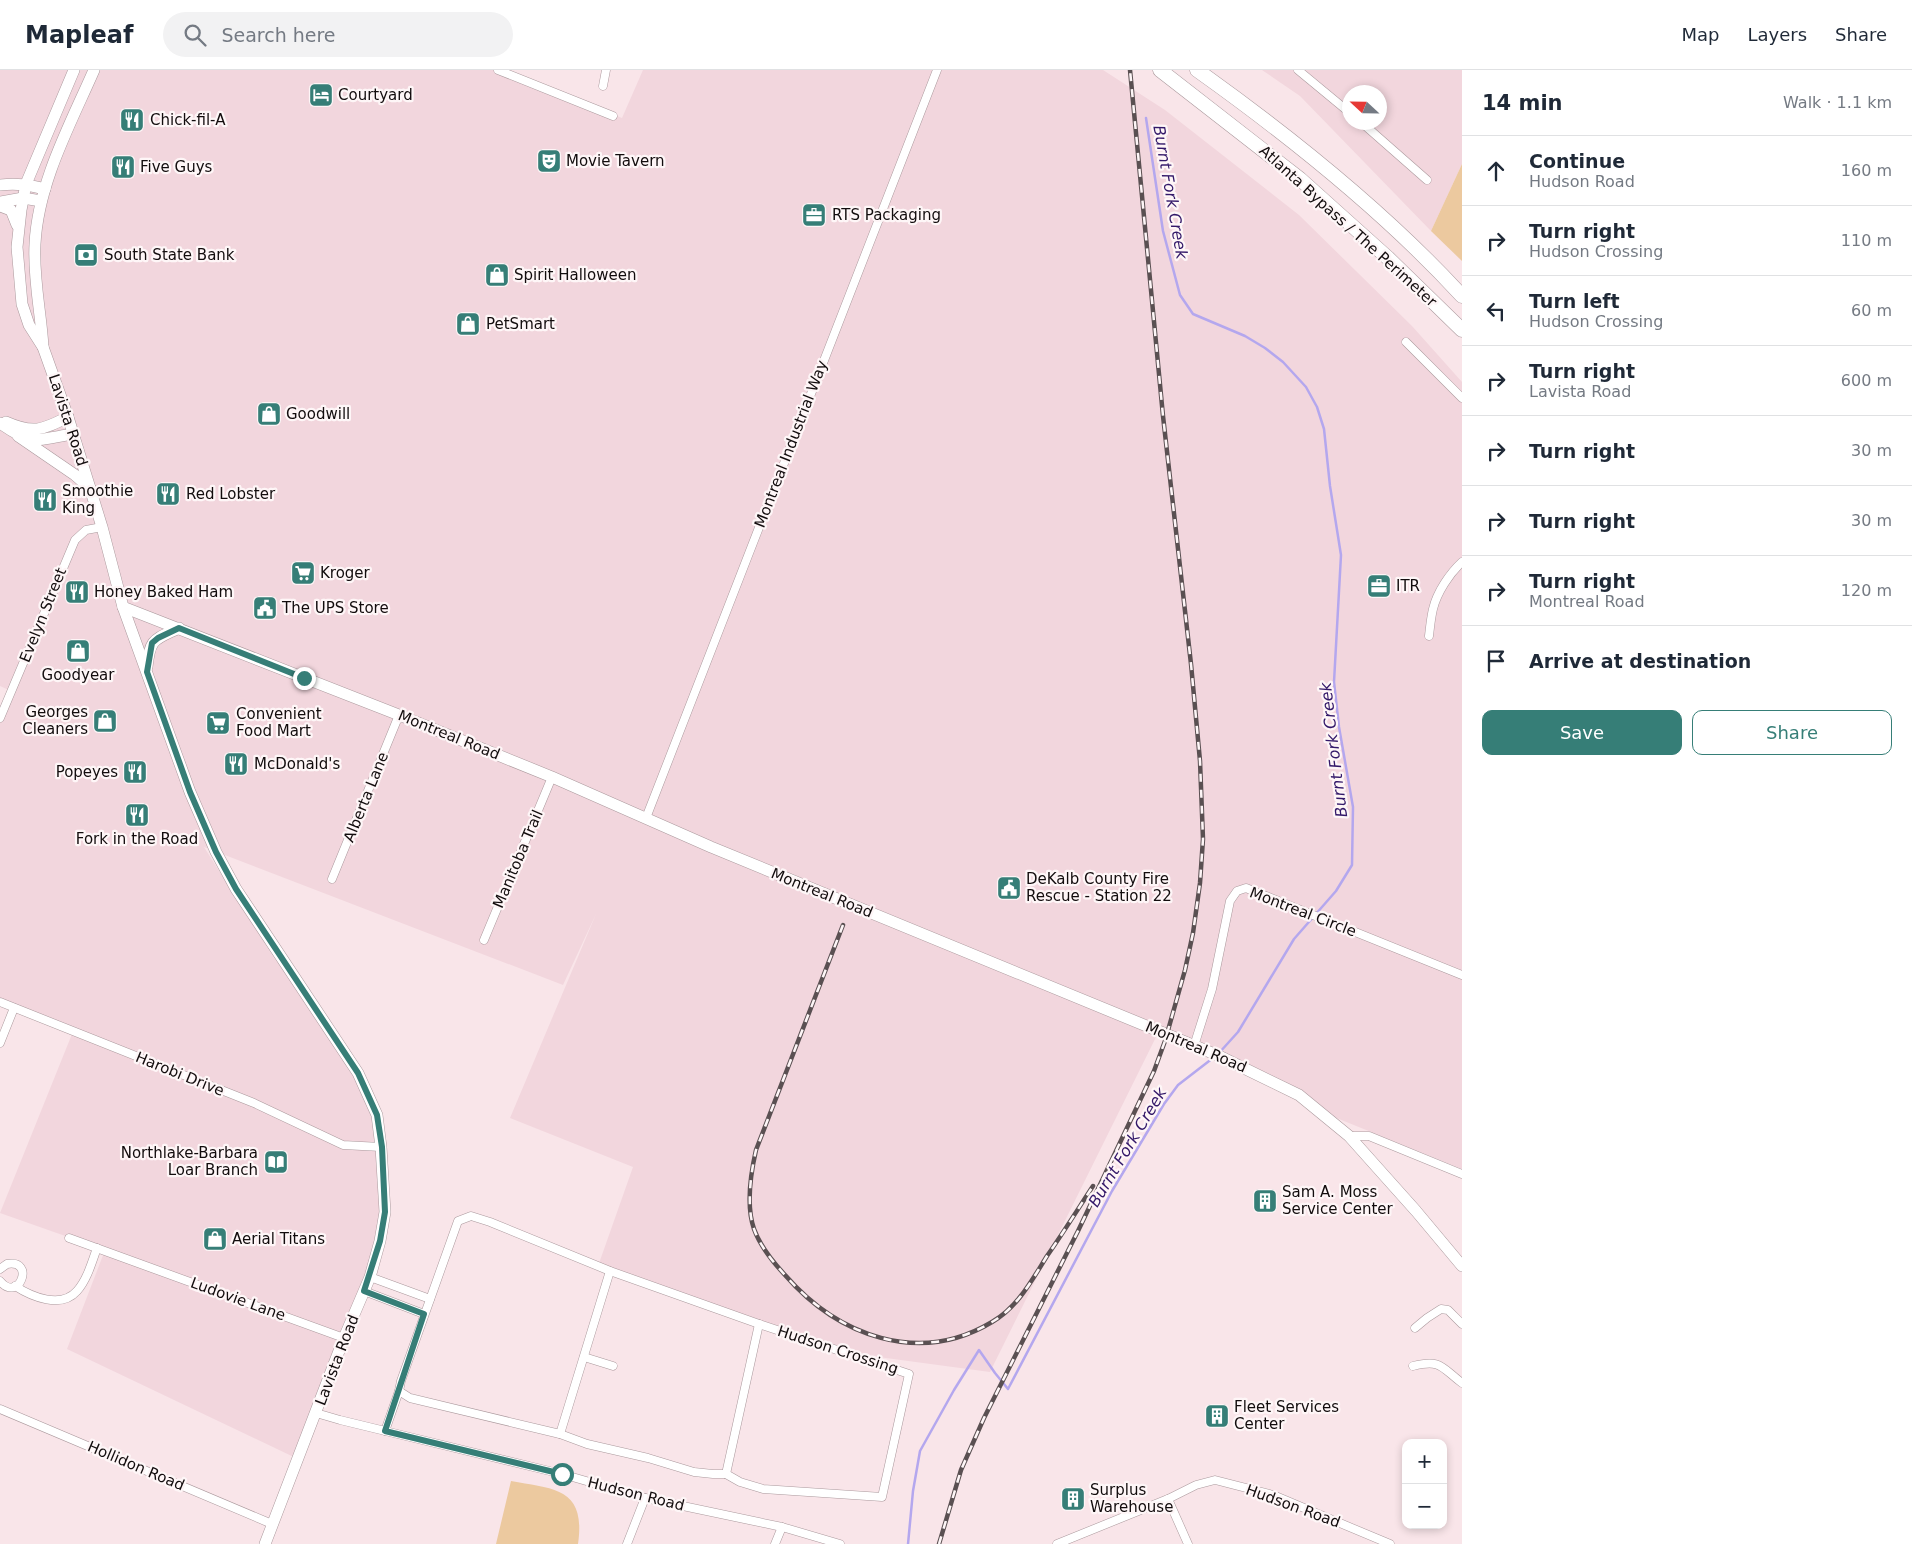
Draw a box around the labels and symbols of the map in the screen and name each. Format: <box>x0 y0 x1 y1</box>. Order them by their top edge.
hotel icon: Courtyard <box>308 82 334 108</box>
north arrow <box>1342 85 1387 130</box>
place label: Courtyard <box>338 86 413 104</box>
restaurant icon: Chick-fil-A <box>119 107 145 133</box>
place label: Chick-fil-A <box>150 111 226 129</box>
water label: Burnt Fork Creek <box>1149 124 1192 261</box>
street label: Atlanta Bypass / The Perimeter <box>1256 142 1441 311</box>
theatre icon: Movie Tavern <box>536 148 562 174</box>
place label: Movie Tavern <box>566 152 665 170</box>
restaurant icon: Five Guys <box>110 154 136 180</box>
place label: Five Guys <box>140 158 213 176</box>
office icon: RTS Packaging <box>801 202 827 228</box>
place label: RTS Packaging <box>832 206 941 224</box>
bank icon: South State Bank <box>73 242 99 268</box>
place label: South State Bank <box>104 246 235 264</box>
shop icon: Spirit Halloween <box>484 262 510 288</box>
place label: Spirit Halloween <box>514 266 636 284</box>
shop icon: PetSmart <box>455 311 481 337</box>
place label: PetSmart <box>486 315 555 333</box>
street label: Montreal Industrial Way <box>751 358 831 530</box>
street label: Lavista Road <box>45 372 91 468</box>
shop icon: Goodwill <box>256 401 282 427</box>
place label: Goodwill <box>286 405 350 423</box>
restaurant icon: Red Lobster <box>155 481 181 507</box>
place label: Smoothie King <box>62 482 133 517</box>
place label: Red Lobster <box>186 485 276 503</box>
restaurant icon: Smoothie King <box>32 487 58 513</box>
supermarket icon: Kroger <box>290 560 316 586</box>
place label: Kroger <box>320 564 371 582</box>
street label: Evelyn Street <box>16 565 70 665</box>
office icon: ITR <box>1366 573 1392 599</box>
place label: ITR <box>1396 577 1420 595</box>
restaurant icon: Honey Baked Ham <box>64 579 90 605</box>
place label: Honey Baked Ham <box>94 583 233 601</box>
public building icon: The UPS Store <box>252 595 278 621</box>
place label: The UPS Store <box>281 599 389 617</box>
shop icon: Goodyear <box>65 638 91 664</box>
place label: Goodyear <box>42 666 115 684</box>
route end <box>293 667 316 690</box>
water label: Burnt Fork Creek <box>1316 681 1351 819</box>
place label: Georges Cleaners <box>22 703 88 738</box>
place label: Convenient Food Mart <box>236 705 322 740</box>
street label: Montreal Road <box>395 706 503 764</box>
shop icon: Georges Cleaners <box>92 708 118 734</box>
supermarket icon: Convenient Food Mart <box>205 710 231 736</box>
street label: Alberta Lane <box>340 749 392 845</box>
restaurant icon: McDonald's <box>223 751 249 777</box>
place label: McDonald's <box>254 755 340 773</box>
restaurant icon: Popeyes <box>122 759 148 785</box>
place label: Popeyes <box>56 763 118 781</box>
restaurant icon: Fork in the Road <box>124 802 150 828</box>
street label: Manitoba Trail <box>489 807 547 911</box>
place label: Fork in the Road <box>76 830 198 848</box>
street label: Montreal Road <box>768 864 876 922</box>
place label: DeKalb County Fire Rescue - Station 22 <box>1026 870 1172 905</box>
public building icon: DeKalb County Fire Rescue - Station 22 <box>996 875 1022 901</box>
street label: Montreal Circle <box>1247 883 1359 941</box>
street label: Montreal Road <box>1143 1018 1249 1076</box>
street label: Harobi Drive <box>133 1048 227 1100</box>
water label: Burnt Fork Creek <box>1084 1084 1171 1210</box>
place label: Northlake-Barbara Loar Branch <box>121 1144 258 1179</box>
library icon: Northlake-Barbara Loar Branch <box>263 1149 289 1175</box>
place label: Sam A. Moss Service Center <box>1282 1183 1394 1218</box>
building icon: Sam A. Moss Service Center <box>1252 1188 1278 1214</box>
shop icon: Aerial Titans <box>202 1226 228 1252</box>
place label: Aerial Titans <box>232 1230 325 1248</box>
street label: Ludovie Lane <box>188 1274 288 1324</box>
street label: Lavista Road <box>311 1312 363 1408</box>
street label: Hudson Crossing <box>775 1322 901 1378</box>
place label: Fleet Services Center <box>1234 1398 1339 1433</box>
building icon: Fleet Services Center <box>1204 1403 1230 1429</box>
street label: Hollidon Road <box>85 1437 187 1495</box>
route start <box>551 1463 574 1486</box>
street label: Hudson Road <box>586 1473 686 1515</box>
place label: Surplus Warehouse <box>1090 1481 1173 1516</box>
street label: Hudson Road <box>1243 1481 1343 1531</box>
building icon: Surplus Warehouse <box>1060 1486 1086 1512</box>

